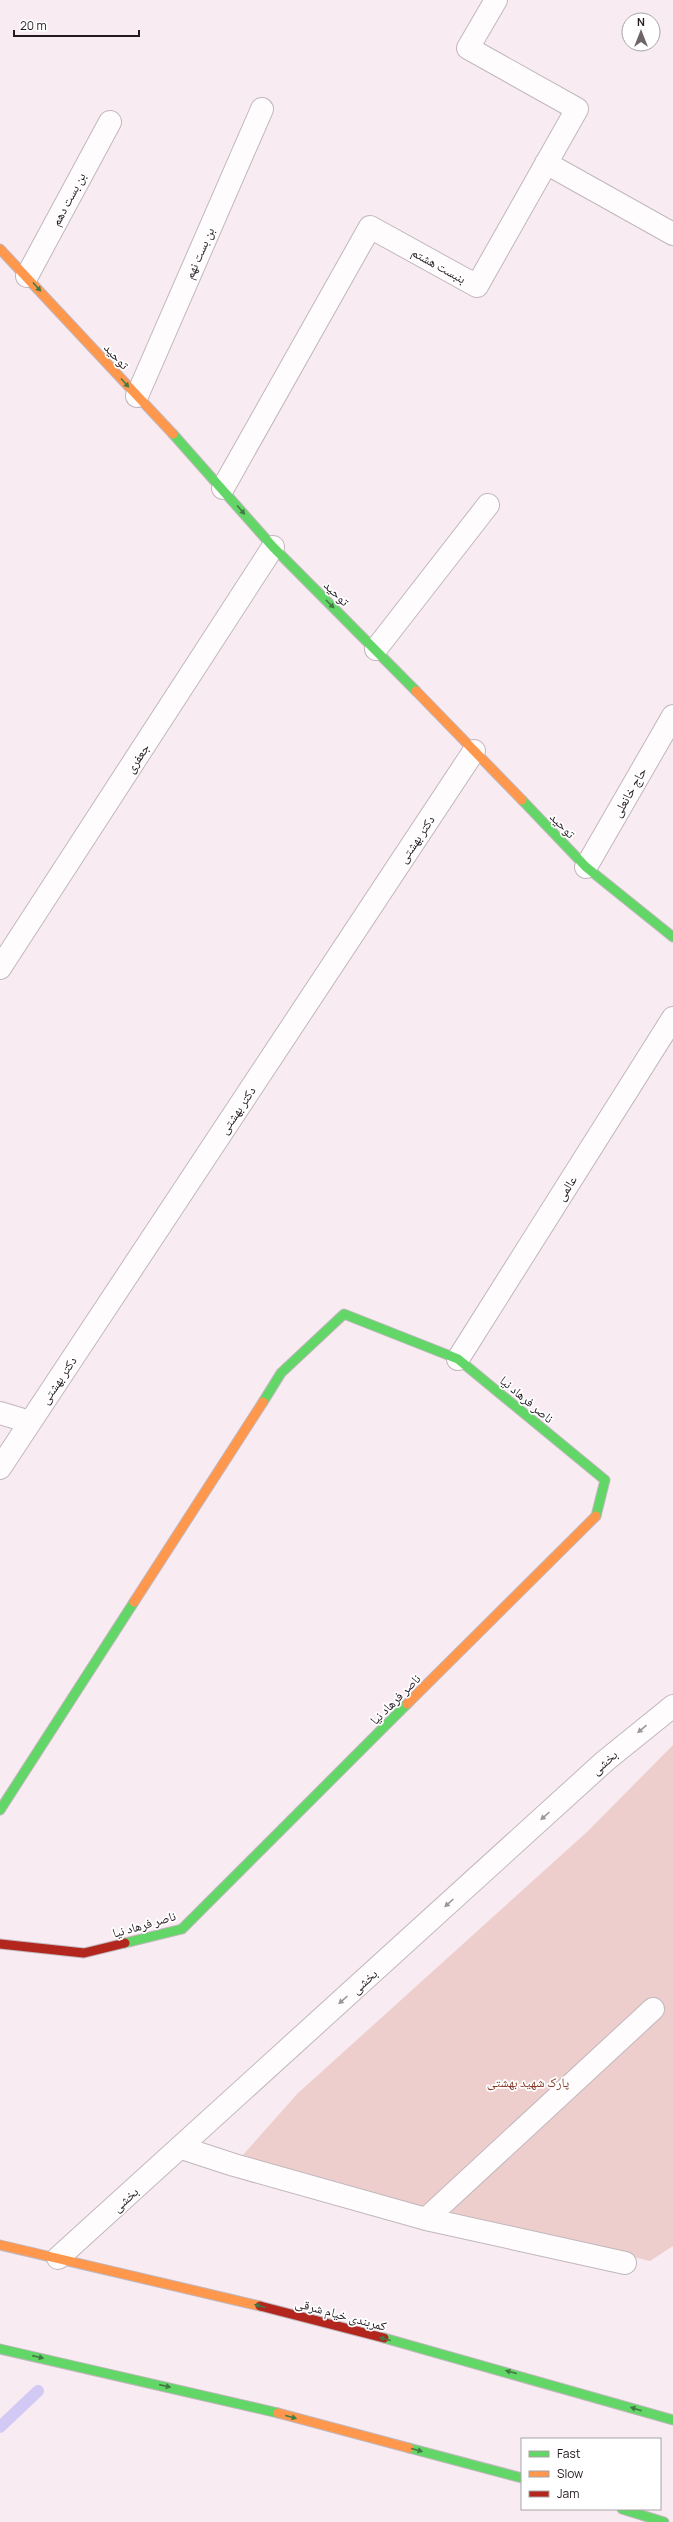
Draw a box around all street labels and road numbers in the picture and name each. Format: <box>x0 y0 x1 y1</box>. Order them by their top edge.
street label: بن بست دهم <box>46 169 90 229</box>
street label: بن بست نهم <box>180 224 218 282</box>
street label: بنبست هشتم <box>408 243 470 287</box>
street label: توحید <box>100 339 134 373</box>
street label: توحید <box>320 576 354 610</box>
street label: جعفری <box>121 740 153 776</box>
street label: حاج خانعلی <box>607 764 651 821</box>
street label: توحید <box>546 808 580 842</box>
street label: دکتر بهشتی <box>393 812 439 866</box>
street label: دکتر بهشتی <box>214 1083 260 1137</box>
street label: عالمی <box>551 1171 581 1204</box>
street label: دکتر بهشتی <box>35 1353 81 1407</box>
street label: ناصر فرهاد نیا <box>496 1371 558 1427</box>
street label: ناصر فرهاد نیا <box>366 1670 424 1728</box>
street label: بخشی <box>587 1745 621 1779</box>
street label: ناصر فرهاد نیا <box>110 1906 178 1942</box>
street label: بخشی <box>347 1964 381 1998</box>
street label: بخشی <box>108 2182 142 2216</box>
street label: کمربندی خیام شرقی <box>293 2293 389 2335</box>

